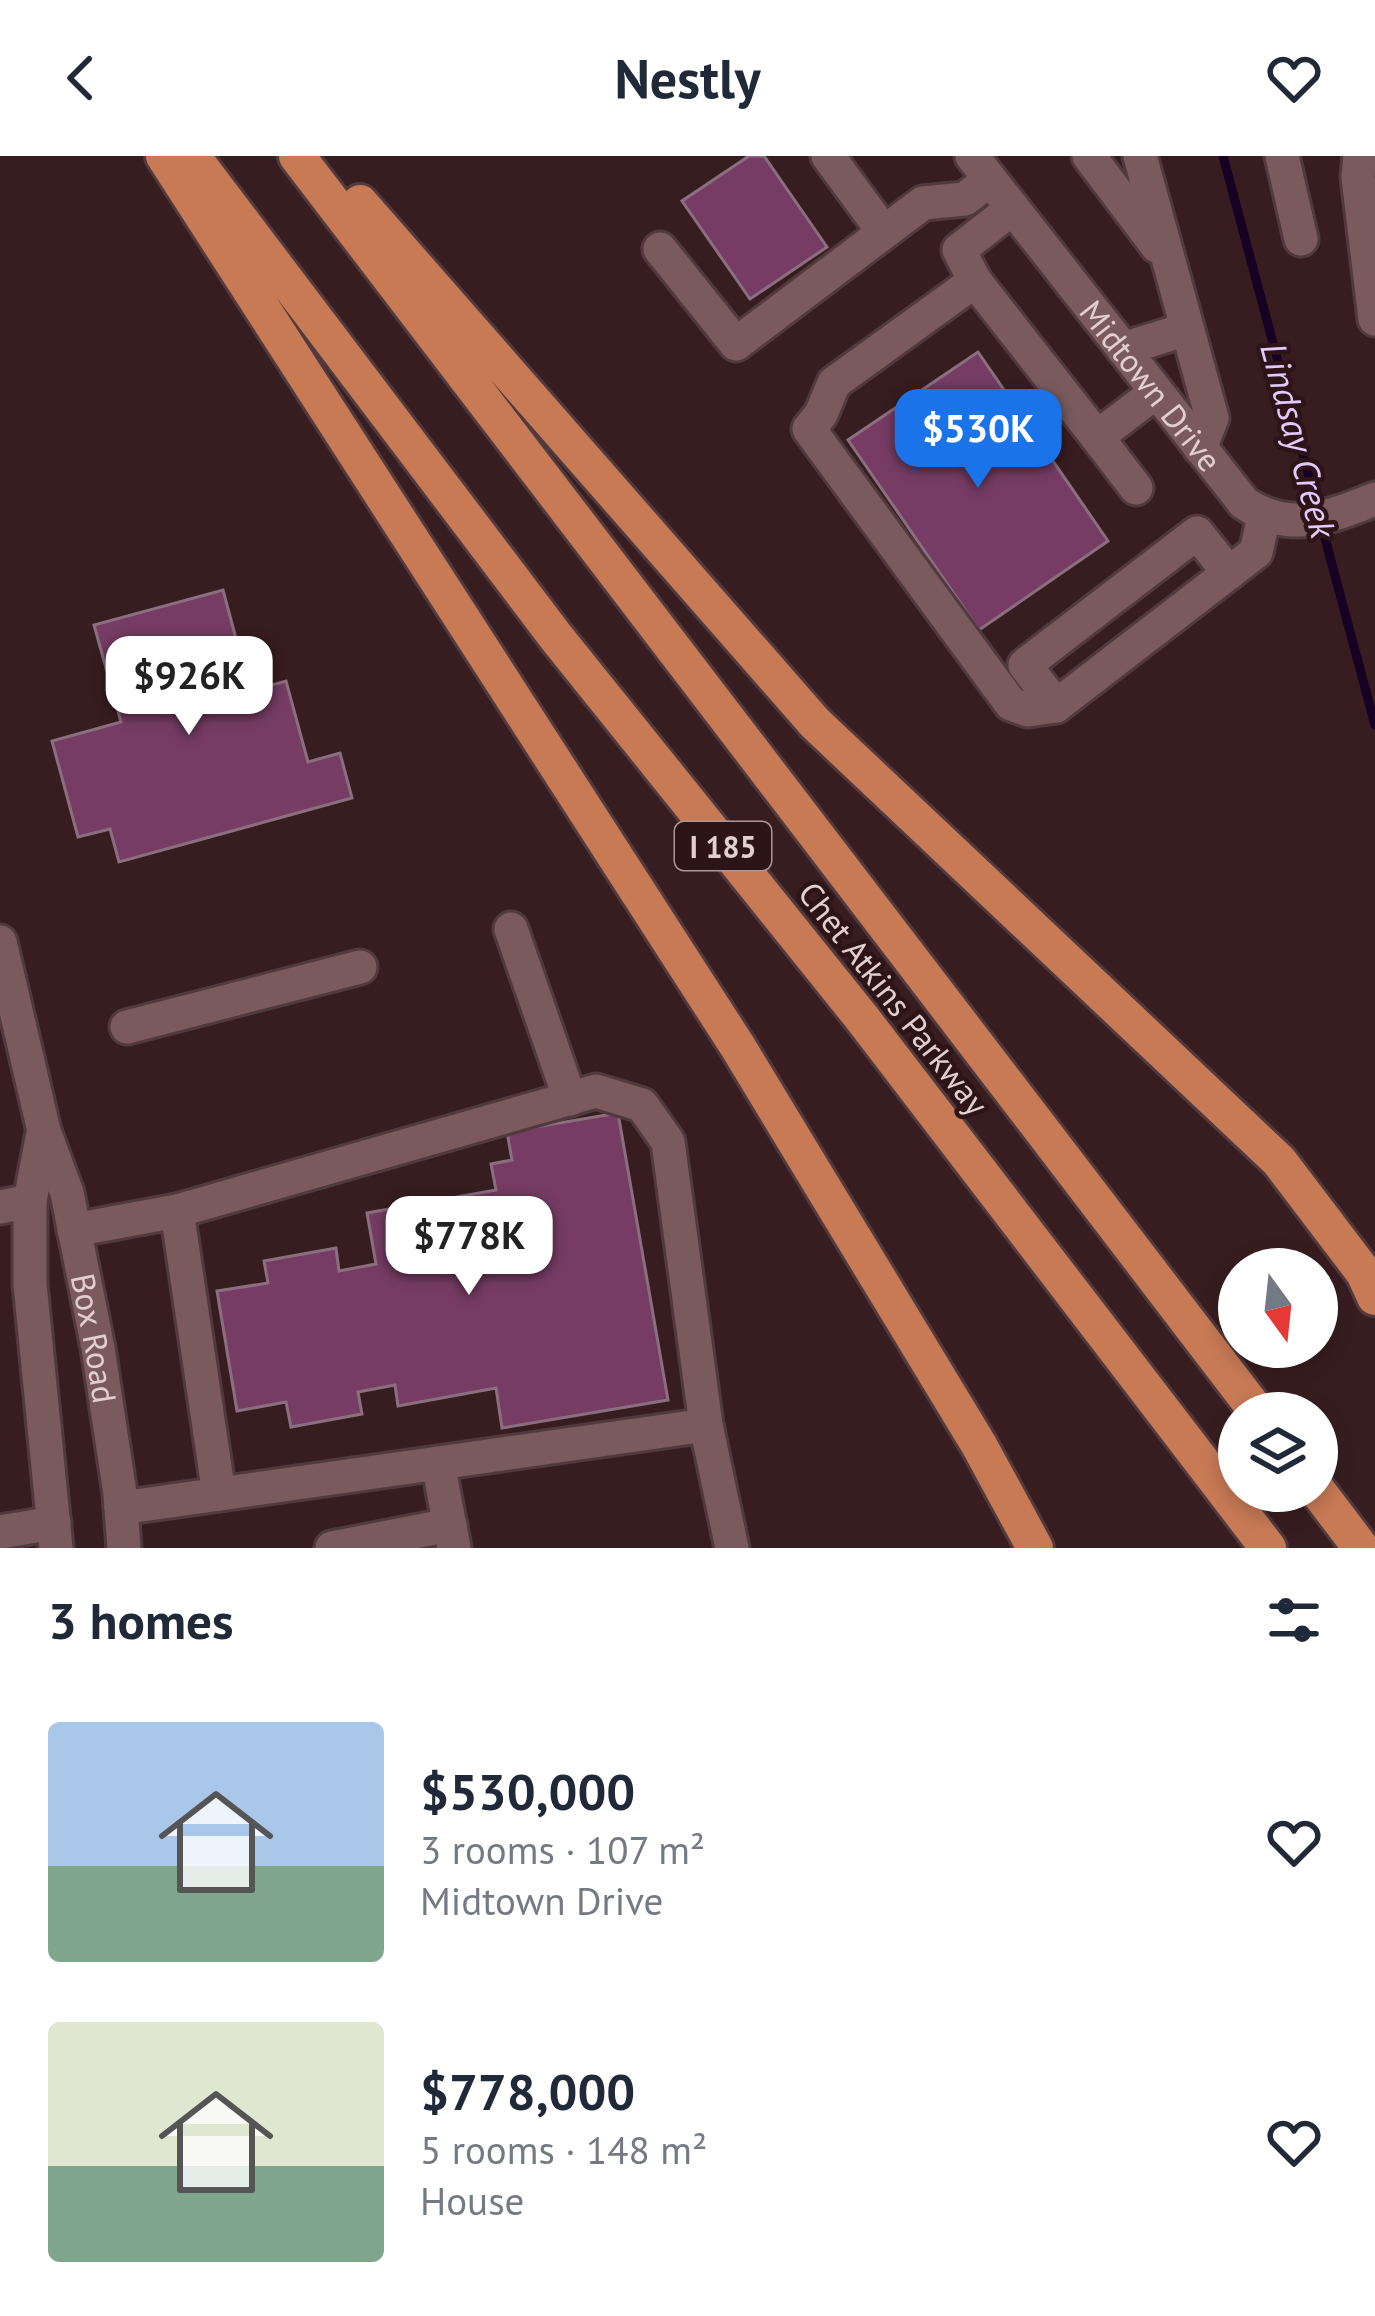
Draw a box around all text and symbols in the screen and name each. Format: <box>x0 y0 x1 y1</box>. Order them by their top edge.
text: Nestly <box>614 43 761 113</box>
icon: back <box>48 45 114 111</box>
icon: heart <box>1261 45 1327 111</box>
street label: Midtown Drive <box>1071 291 1232 479</box>
water label: Lindsay Creek <box>1250 337 1348 545</box>
pin: $530K <box>894 389 1062 491</box>
text: $530K <box>922 402 1034 453</box>
pin: $926K <box>105 636 273 738</box>
text: $926K <box>133 649 245 700</box>
road number: I 185 <box>675 822 771 870</box>
street label: Chet Atkins Parkway <box>789 873 999 1124</box>
pin: $778K <box>385 1196 553 1298</box>
text: $778K <box>413 1209 525 1260</box>
north arrow <box>1218 1248 1338 1368</box>
map controls <box>1218 1248 1338 1512</box>
street label: Box Road <box>62 1270 127 1406</box>
button: layers <box>1218 1392 1338 1512</box>
text: 3 homes <box>48 1587 234 1653</box>
icon: filters <box>1261 1587 1327 1653</box>
text: $530,000 <box>420 1758 635 1824</box>
icon: home <box>144 1770 288 1914</box>
icon: heart <box>1261 1809 1327 1875</box>
text: 3 rooms · 107 m² <box>420 1824 705 1875</box>
text: Midtown Drive <box>420 1875 663 1926</box>
text: $778,000 <box>420 2058 635 2124</box>
icon: home <box>144 2070 288 2214</box>
icon: heart <box>1261 2109 1327 2175</box>
text: 5 rooms · 148 m² <box>420 2124 707 2175</box>
text: House <box>420 2175 524 2226</box>

